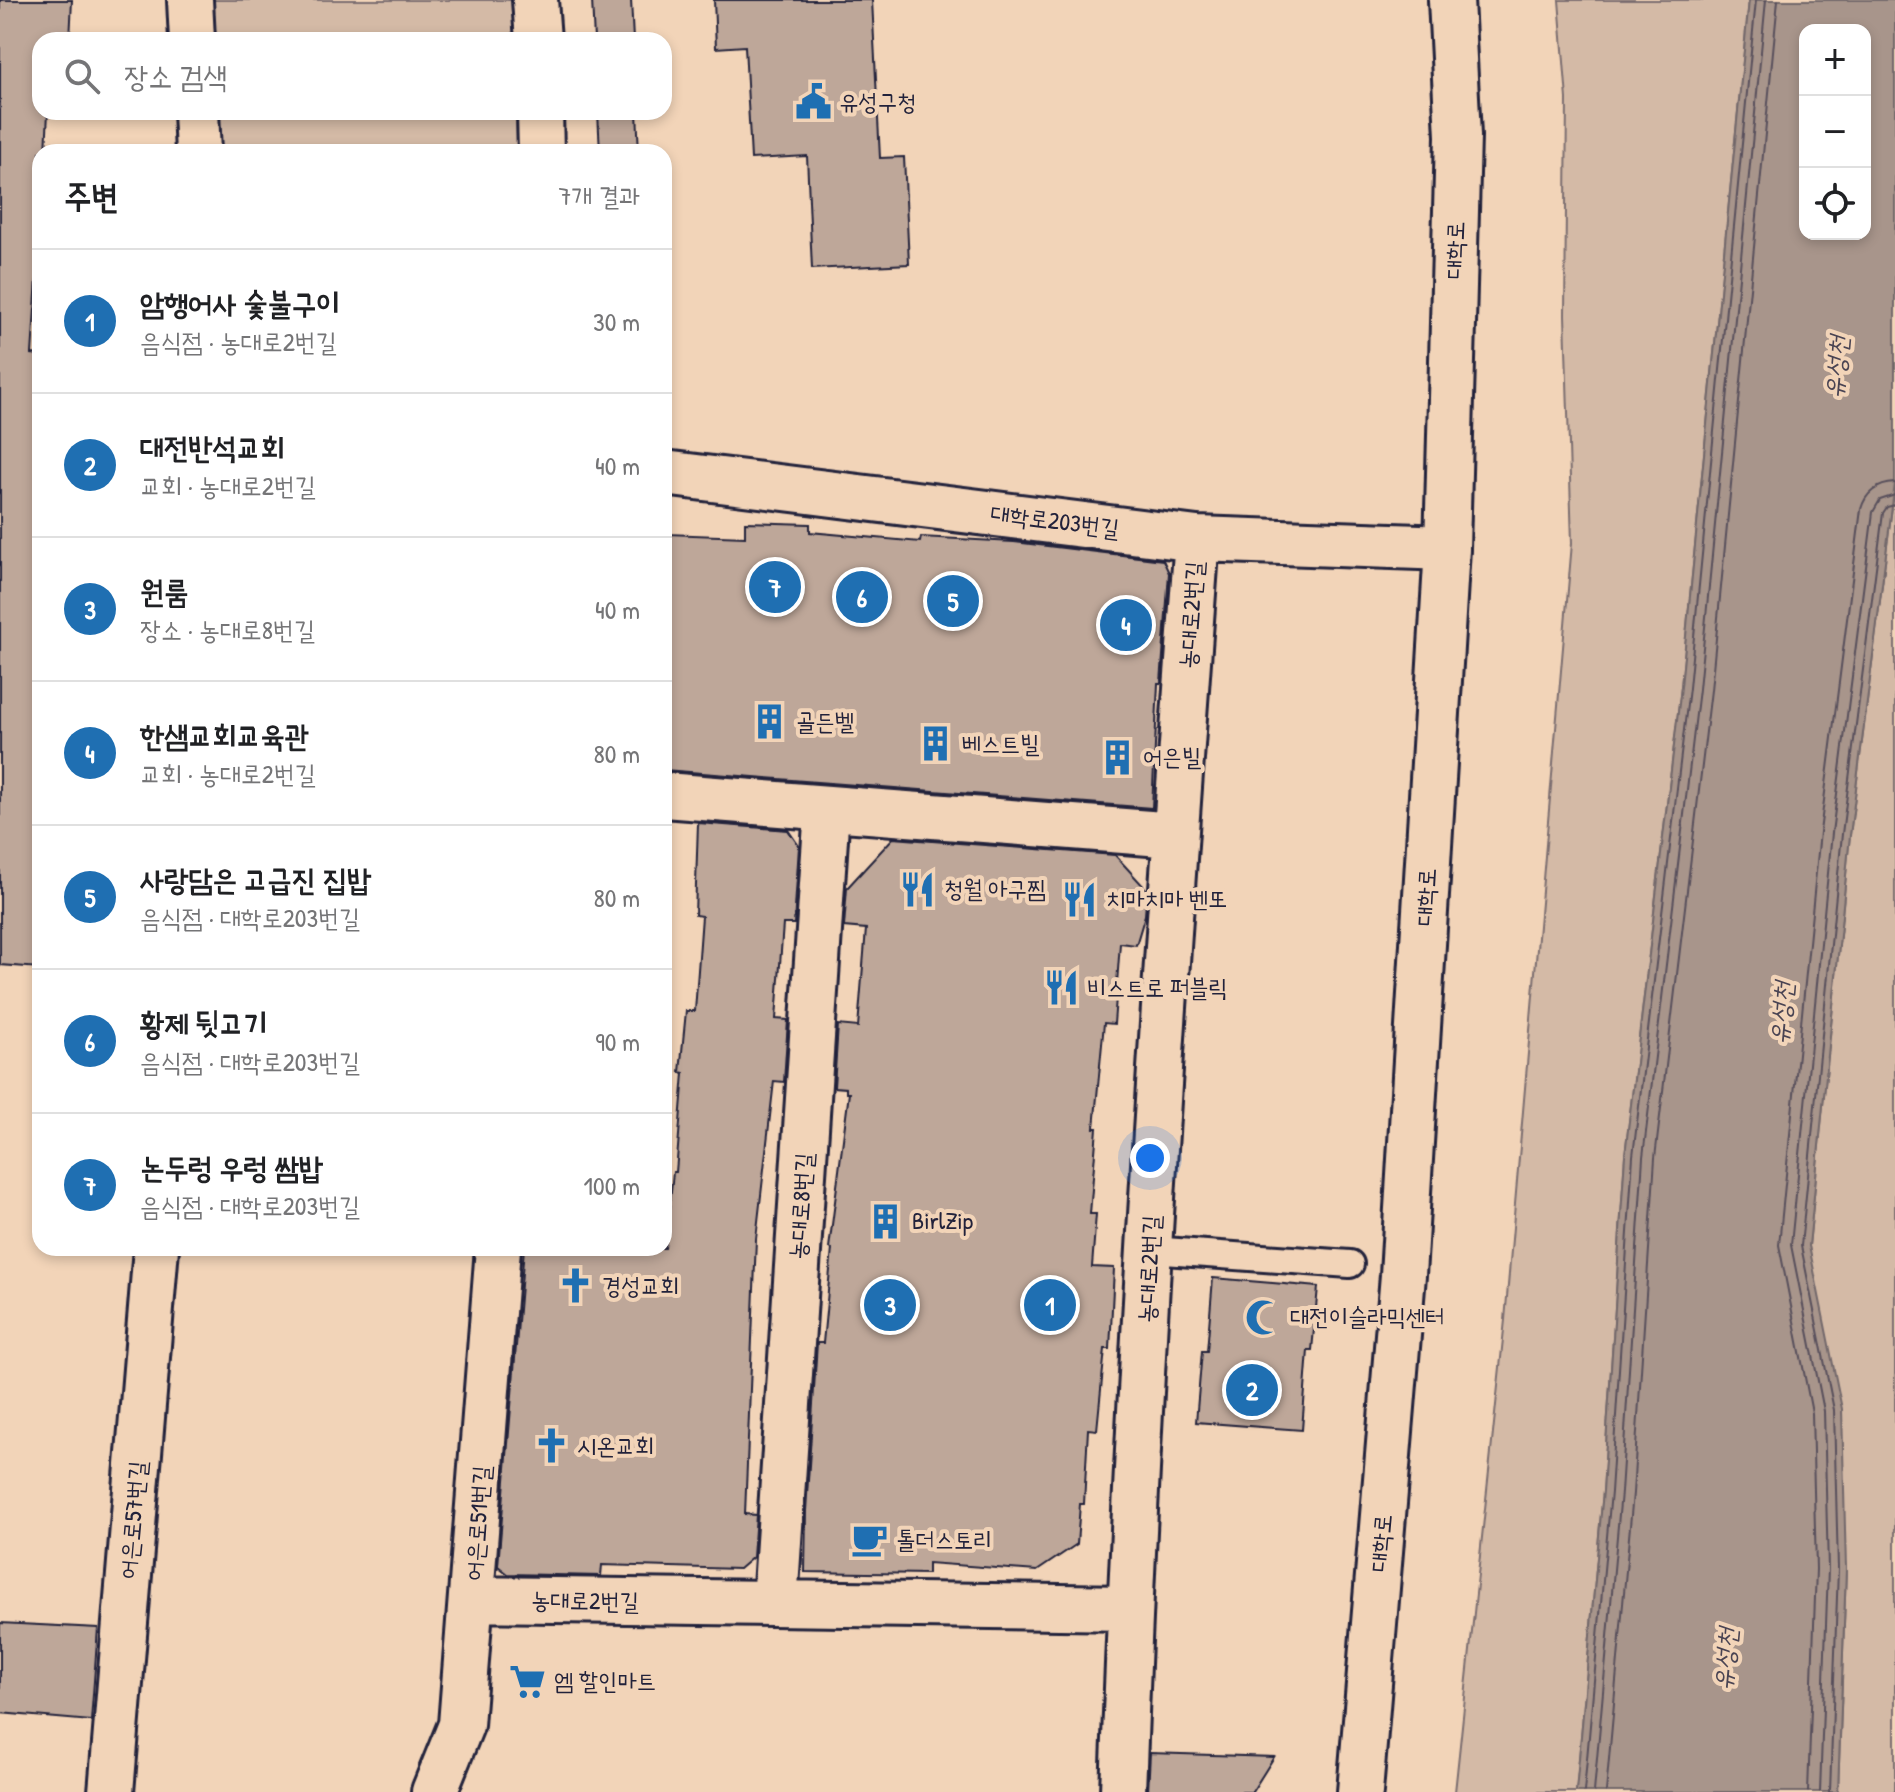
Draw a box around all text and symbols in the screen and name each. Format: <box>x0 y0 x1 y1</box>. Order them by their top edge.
map controls <box>1799 24 1871 240</box>
button: + <box>1799 24 1871 96</box>
search box <box>32 32 672 120</box>
icon: search <box>60 54 104 98</box>
text: 장소 검색 <box>124 56 227 96</box>
public building icon: 유성구청 <box>794 83 832 121</box>
place label: 유성구청 <box>839 85 916 117</box>
button: − <box>1799 96 1871 168</box>
button: locate <box>1799 168 1871 240</box>
text: 주변 <box>64 173 119 219</box>
text: 7개 결과 <box>558 178 640 213</box>
street label: 대학로 <box>1437 220 1471 279</box>
text: 암행어사 숯불구이 <box>140 283 340 323</box>
text: 1 <box>85 304 95 339</box>
text: 30 m <box>593 304 640 339</box>
text: 음식점 · 농대로2번길 <box>140 324 337 359</box>
water label: 유성천 <box>1815 331 1856 400</box>
text: 대전반석교회 <box>140 427 285 467</box>
text: 2 <box>84 448 96 483</box>
text: 40 m <box>595 448 640 483</box>
text: 교회 · 농대로2번길 <box>140 468 316 503</box>
street label: 대학로203번길 <box>989 496 1121 544</box>
pin: 7 <box>749 557 801 617</box>
street label: 농대로2번길 <box>1170 560 1210 670</box>
pin: 6 <box>836 567 888 627</box>
text: 원룸 <box>140 571 188 611</box>
pin: 5 <box>927 571 979 631</box>
text: 3 <box>84 592 96 627</box>
text: 40 m <box>595 592 640 627</box>
pin: 4 <box>1100 595 1152 655</box>
text: 장소 · 농대로8번길 <box>140 612 315 647</box>
building icon: 골든벨 <box>751 703 789 741</box>
place label: 골든벨 <box>796 705 854 737</box>
text: 한샘교회교육관 <box>140 715 309 755</box>
building icon: 베스트빌 <box>917 725 955 763</box>
place label: 베스트빌 <box>962 727 1040 759</box>
text: 4 <box>85 736 95 771</box>
text: 80 m <box>593 736 640 771</box>
building icon: 어은빌 <box>1098 738 1136 776</box>
place label: 어은빌 <box>1143 740 1202 772</box>
text: 교회 · 농대로2번길 <box>140 756 316 791</box>
text: 사랑담은 고급진 집밥 <box>140 859 371 899</box>
street label: 대학로 <box>1408 867 1442 927</box>
restaurant icon: 청월 아구찜 <box>899 870 937 908</box>
place label: 청월 아구찜 <box>944 872 1046 904</box>
text: 5 <box>85 880 96 915</box>
text: 80 m <box>593 880 640 915</box>
restaurant icon: 치마치마 벤또 <box>1061 880 1099 918</box>
place label: 치마치마 벤또 <box>1106 882 1227 914</box>
text: 음식점 · 대학로203번길 <box>140 900 360 935</box>
restaurant icon: 비스트로 퍼블릭 <box>1042 969 1080 1007</box>
place label: 비스트로 퍼블릭 <box>1087 971 1228 1003</box>
water label: 유성천 <box>1760 977 1801 1046</box>
text: 황제 뒷고기 <box>140 1003 268 1043</box>
text: 6 <box>85 1024 95 1059</box>
text: 90 m <box>595 1024 640 1059</box>
text: 음식점 · 대학로203번길 <box>140 1044 360 1079</box>
your location <box>1130 1138 1170 1178</box>
text: 논두렁 우렁 쌈밥 <box>140 1147 323 1187</box>
street label: 농대로8번길 <box>780 1151 820 1260</box>
text: 7 <box>84 1168 96 1203</box>
text: 100 m <box>584 1168 640 1203</box>
text: 음식점 · 대학로203번길 <box>140 1188 360 1223</box>
building icon: BirlZip <box>867 1202 905 1240</box>
place label: BirlZip <box>912 1204 973 1236</box>
street label: 농대로2번길 <box>1129 1214 1167 1324</box>
church icon: 경성교회 <box>557 1267 595 1305</box>
place label: 경성교회 <box>602 1269 679 1301</box>
pin: 3 <box>864 1275 916 1335</box>
pin: 1 <box>1024 1275 1076 1335</box>
mosque icon: 대전이슬라믹센터 <box>1245 1298 1283 1336</box>
place label: 대전이슬라믹센터 <box>1290 1300 1445 1332</box>
pin: 2 <box>1226 1360 1278 1420</box>
church icon: 시온교회 <box>532 1427 570 1465</box>
place label: 시온교회 <box>577 1429 654 1461</box>
street label: 어은로57번길 <box>111 1459 153 1580</box>
street label: 어은로51번길 <box>457 1464 497 1582</box>
street label: 대학로 <box>1362 1513 1398 1573</box>
cafe icon: 톨더스토리 <box>851 1521 889 1559</box>
place label: 톨더스토리 <box>896 1523 993 1555</box>
street label: 농대로2번길 <box>531 1583 639 1617</box>
water label: 유성천 <box>1704 1623 1745 1692</box>
supermarket icon: 엠 할인마트 <box>509 1662 547 1700</box>
place label: 엠 할인마트 <box>554 1664 656 1696</box>

